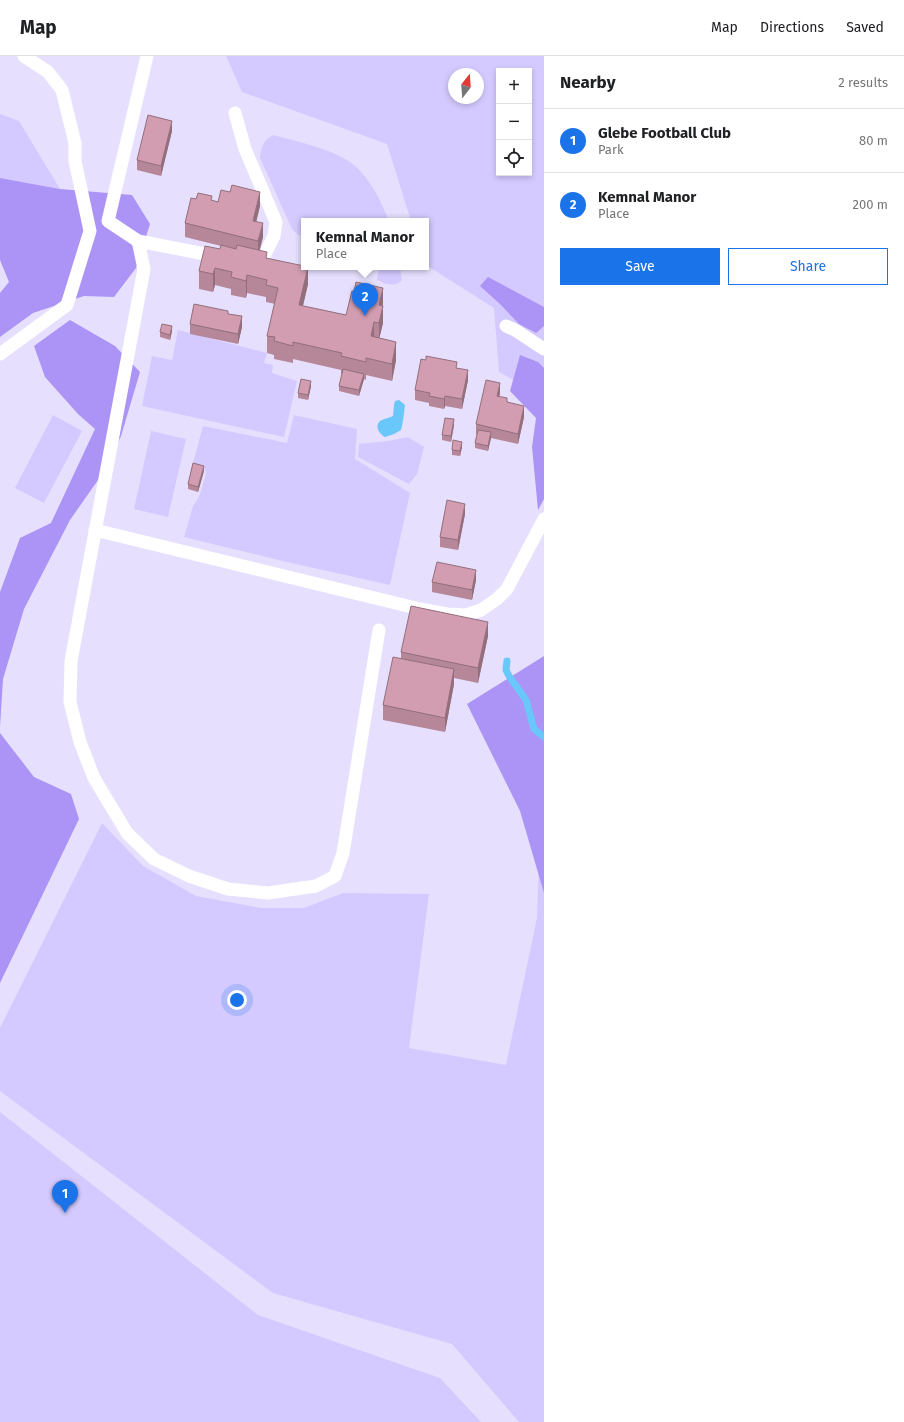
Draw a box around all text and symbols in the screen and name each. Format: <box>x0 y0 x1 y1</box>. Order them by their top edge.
text: Map <box>20 16 57 39</box>
text: Map <box>711 19 738 36</box>
text: Directions <box>760 19 824 36</box>
text: Saved <box>846 19 884 36</box>
north arrow <box>448 68 484 104</box>
map controls <box>496 68 532 176</box>
button: + <box>496 68 532 104</box>
text: Nearby <box>560 72 615 93</box>
text: 2 results <box>838 75 888 90</box>
button: − <box>496 104 532 140</box>
text: Glebe Football Club <box>598 124 731 142</box>
text: 1 <box>570 133 576 148</box>
text: 80 m <box>859 133 888 148</box>
button: locate <box>496 140 532 176</box>
text: Park <box>598 142 624 157</box>
text: Kemnal Manor <box>598 188 696 206</box>
text: 2 <box>570 197 576 212</box>
text: 200 m <box>852 197 888 212</box>
text: Place <box>598 206 629 221</box>
popup <box>301 218 429 270</box>
text: Kemnal Manor <box>316 228 414 246</box>
text: Place <box>316 246 347 261</box>
button: Save <box>560 248 720 285</box>
button: Share <box>728 248 888 285</box>
pin: 2 <box>352 283 378 316</box>
your location <box>227 990 247 1010</box>
pin: 1 <box>52 1180 78 1213</box>

